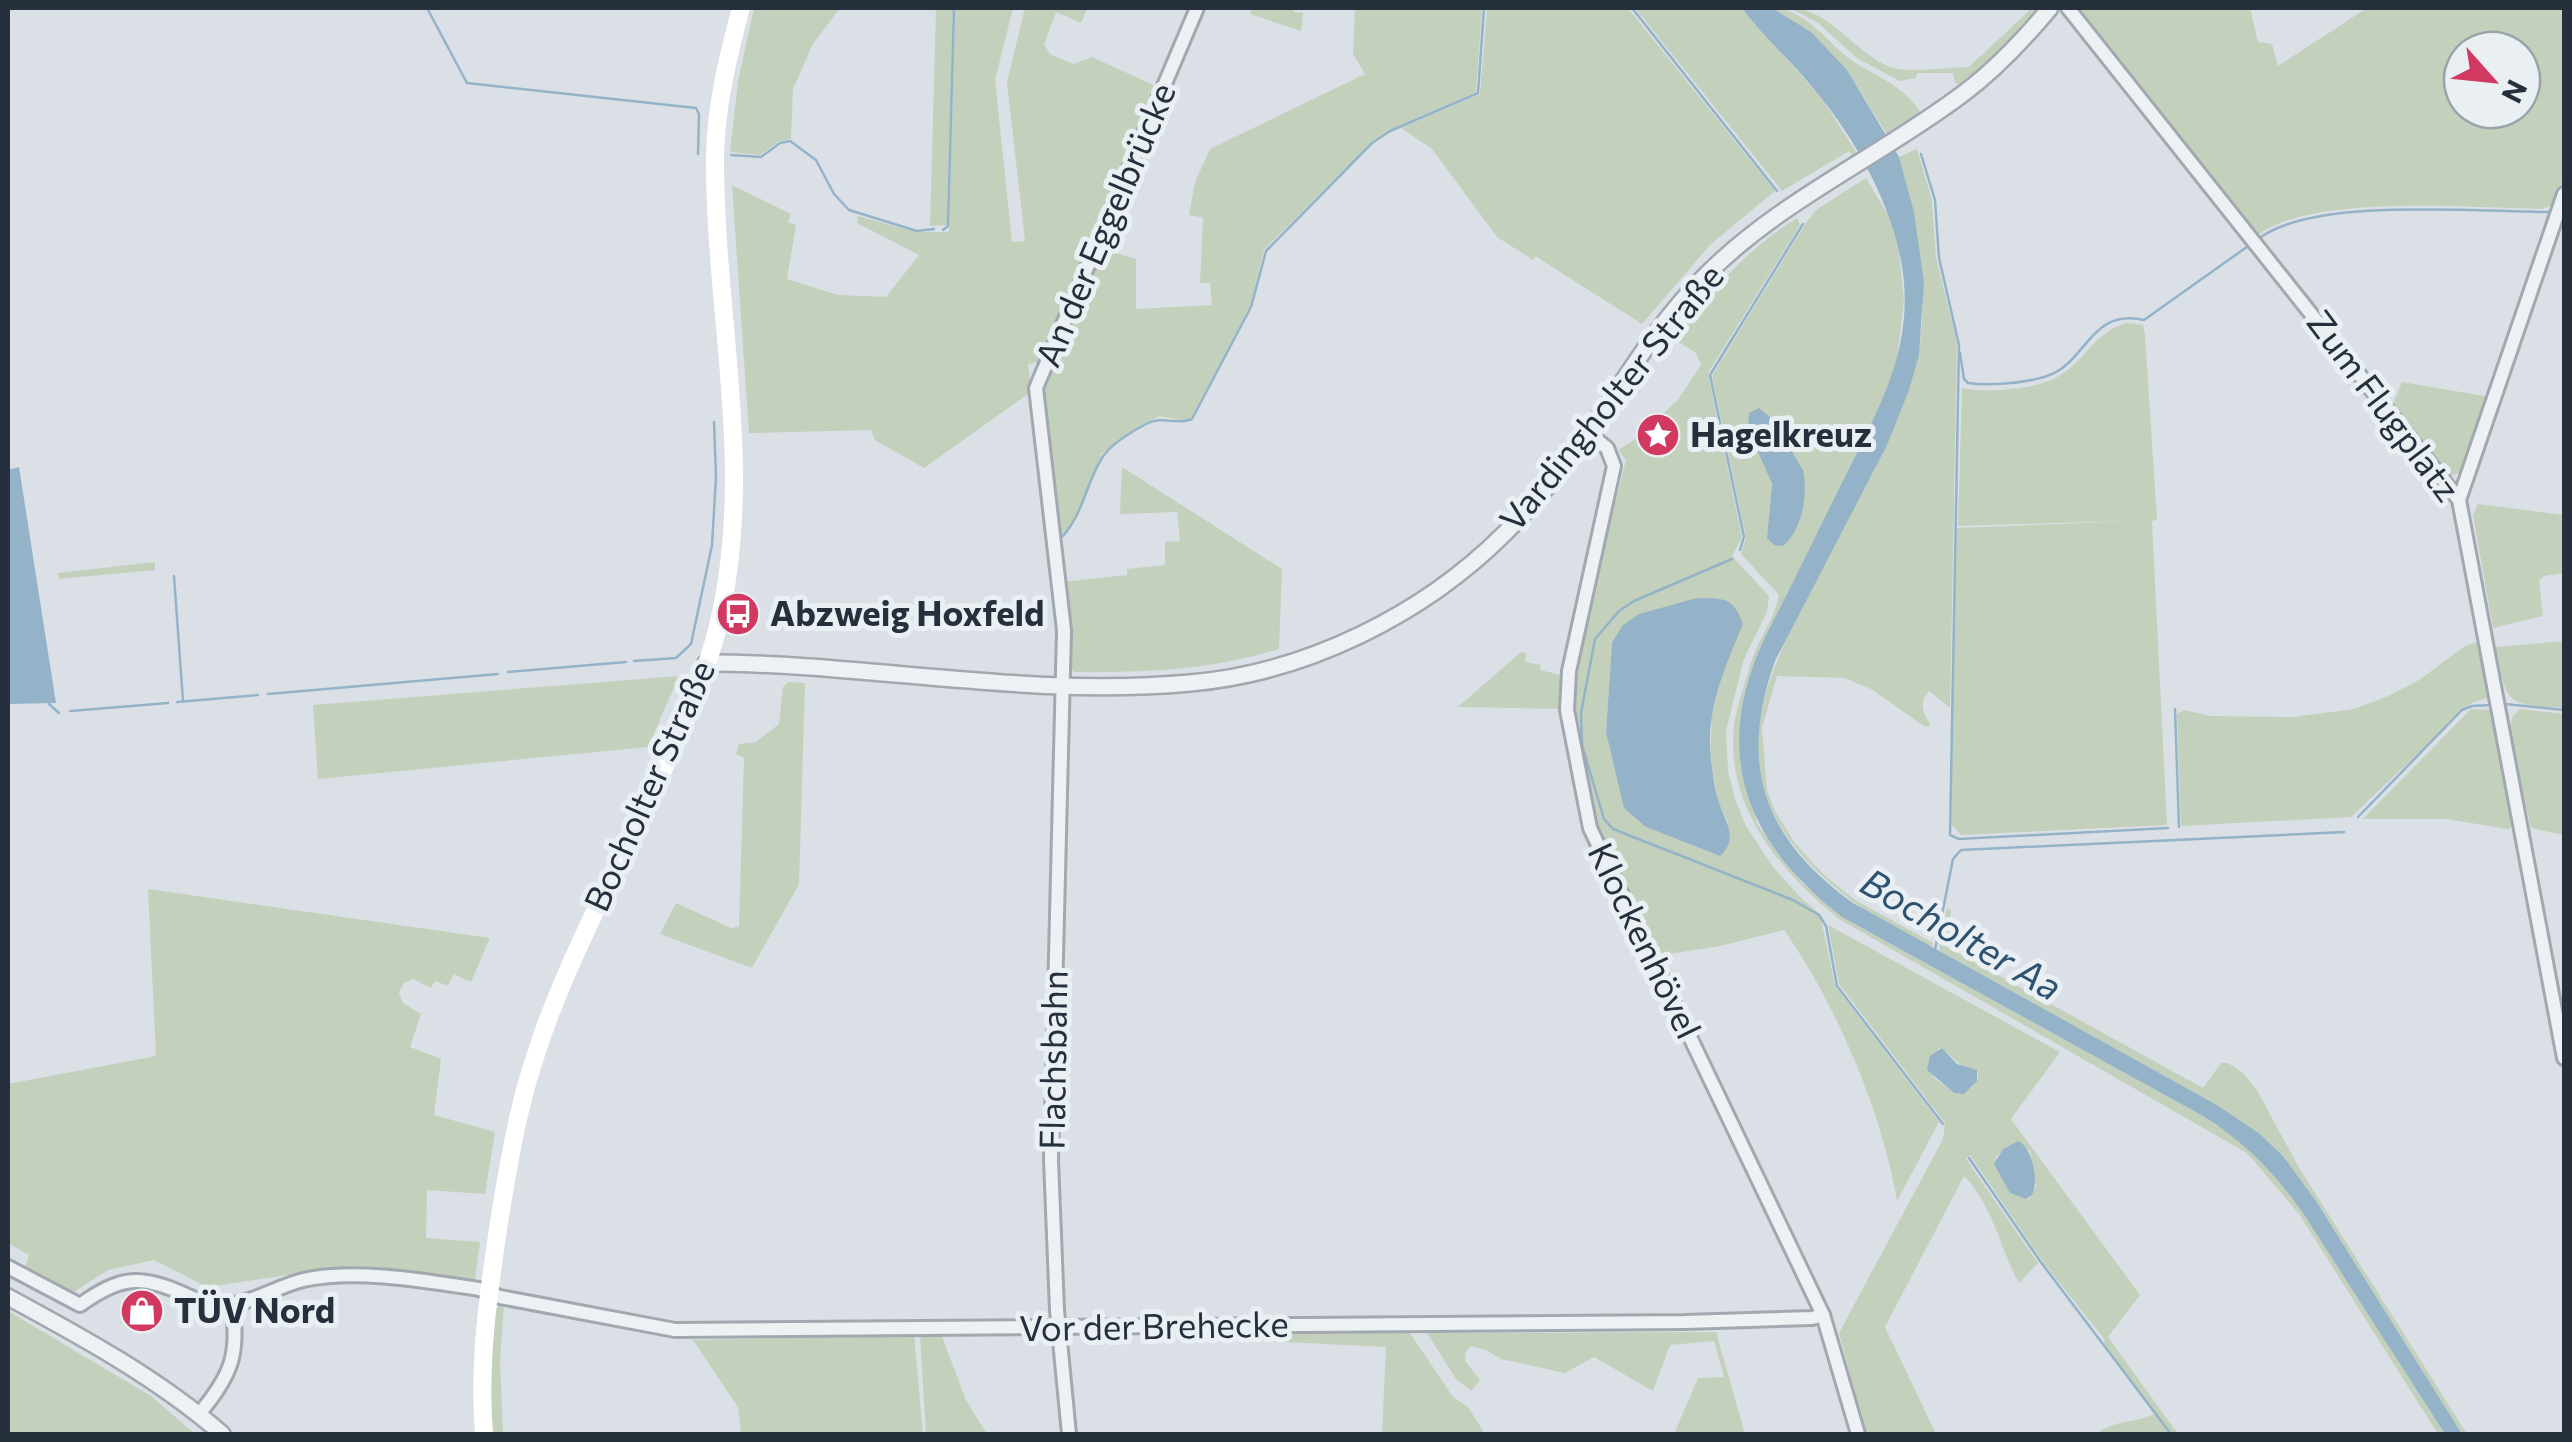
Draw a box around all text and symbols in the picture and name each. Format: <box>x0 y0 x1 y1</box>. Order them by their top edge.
north arrow <box>2442 30 2542 130</box>
text: N <box>2495 75 2535 109</box>
street label: An der Eggelbrücke <box>1024 76 1183 372</box>
street label: Vardingholter Straße <box>1489 254 1731 539</box>
street label: Zum Flugplatz <box>2299 301 2471 508</box>
place label: Hagelkreuz <box>1690 411 1872 454</box>
place icon: Hagelkreuz <box>1635 412 1681 458</box>
place label: Abzweig Hoxfeld <box>770 590 1045 633</box>
bus stop icon: Abzweig Hoxfeld <box>715 591 761 637</box>
street label: Bocholter Straße <box>573 653 722 917</box>
street label: Klockenhövel <box>1580 835 1712 1045</box>
water label: Bocholter Aa <box>1854 857 2071 1009</box>
street label: Flachsbahn <box>1028 970 1075 1150</box>
place label: TÜV Nord <box>174 1287 335 1330</box>
shop icon: TÜV Nord <box>119 1288 165 1334</box>
street label: Vor der Brehecke <box>1019 1301 1289 1348</box>

